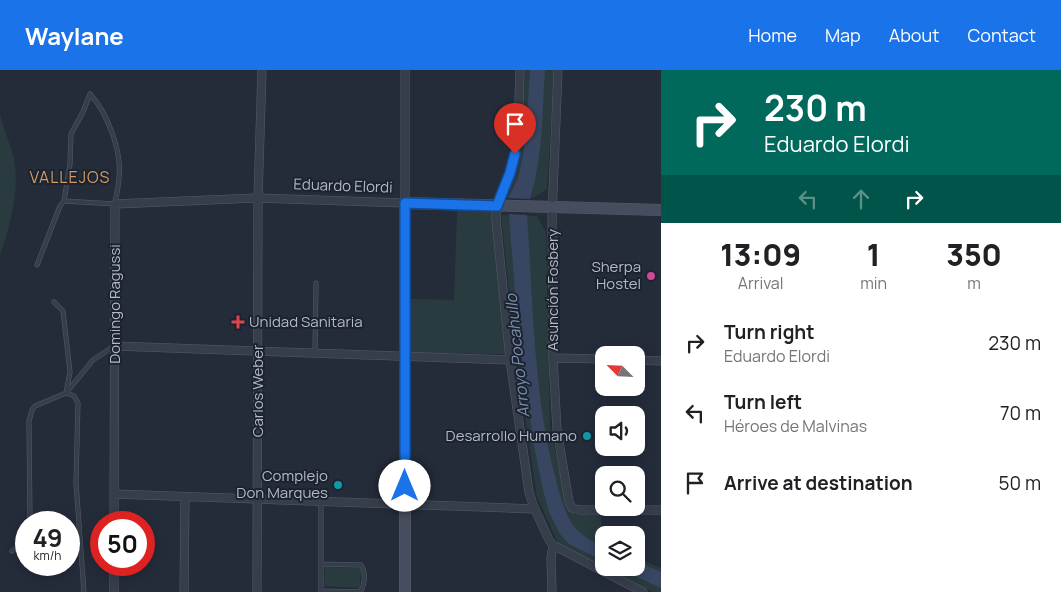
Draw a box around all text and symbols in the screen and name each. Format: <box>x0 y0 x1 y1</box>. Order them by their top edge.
text: Waylane <box>25 19 124 52</box>
text: Home <box>748 23 797 47</box>
text: Map <box>825 23 861 47</box>
text: About <box>889 23 939 47</box>
text: Contact <box>967 23 1036 47</box>
text: 230 m <box>764 84 867 132</box>
icon: right <box>681 90 746 155</box>
pin <box>494 103 536 154</box>
icon: arrive <box>501 110 529 138</box>
text: Eduardo Elordi <box>764 129 910 159</box>
district label: VALLEJOS <box>30 166 110 188</box>
street label: Eduardo Elordi <box>293 173 393 198</box>
icon: left <box>794 185 822 213</box>
icon: ahead <box>847 185 875 213</box>
icon: right <box>900 185 928 213</box>
street label: Asunción Fosbery <box>542 229 563 351</box>
text: 13:09 <box>720 234 801 275</box>
text: 1 <box>867 234 880 275</box>
text: 350 <box>946 234 1002 275</box>
street label: Domingo Ragussi <box>104 244 125 364</box>
place label: Sherpa Hostel <box>591 256 641 294</box>
marker: Sherpa Hostel <box>645 270 657 282</box>
text: Arrival <box>738 272 783 294</box>
text: min <box>860 272 887 294</box>
text: m <box>967 272 981 294</box>
water label: Arroyo Pocahullo <box>499 292 534 419</box>
place label: Unidad Sanitaria <box>249 311 363 332</box>
marker: Unidad Sanitaria <box>231 315 245 329</box>
text: Turn right <box>724 319 814 345</box>
icon: right <box>681 329 709 357</box>
text: 230 m <box>988 330 1041 356</box>
street label: Carlos Weber <box>247 344 268 437</box>
text: Eduardo Elordi <box>724 345 830 367</box>
north arrow <box>595 346 645 396</box>
map controls <box>595 346 645 576</box>
text: Turn left <box>724 389 802 415</box>
icon: left <box>681 399 709 427</box>
text: 70 m <box>1000 400 1041 426</box>
button: sound <box>595 406 645 456</box>
text: Héroes de Malvinas <box>724 415 867 437</box>
place label: Desarrollo Humano <box>446 425 577 446</box>
marker: Desarrollo Humano <box>581 430 593 442</box>
position arrow <box>378 459 430 511</box>
place label: Complejo Don Marques <box>236 465 328 503</box>
button: search <box>595 466 645 516</box>
icon: arrive <box>681 469 709 497</box>
text: Arrive at destination <box>724 470 913 496</box>
text: 50 m <box>999 470 1041 496</box>
marker: Complejo Don Marques <box>332 479 344 491</box>
speed limit sign: 50 <box>90 511 155 576</box>
text: 49 <box>32 520 63 555</box>
button: layers <box>595 526 645 576</box>
text: km/h <box>34 547 61 564</box>

